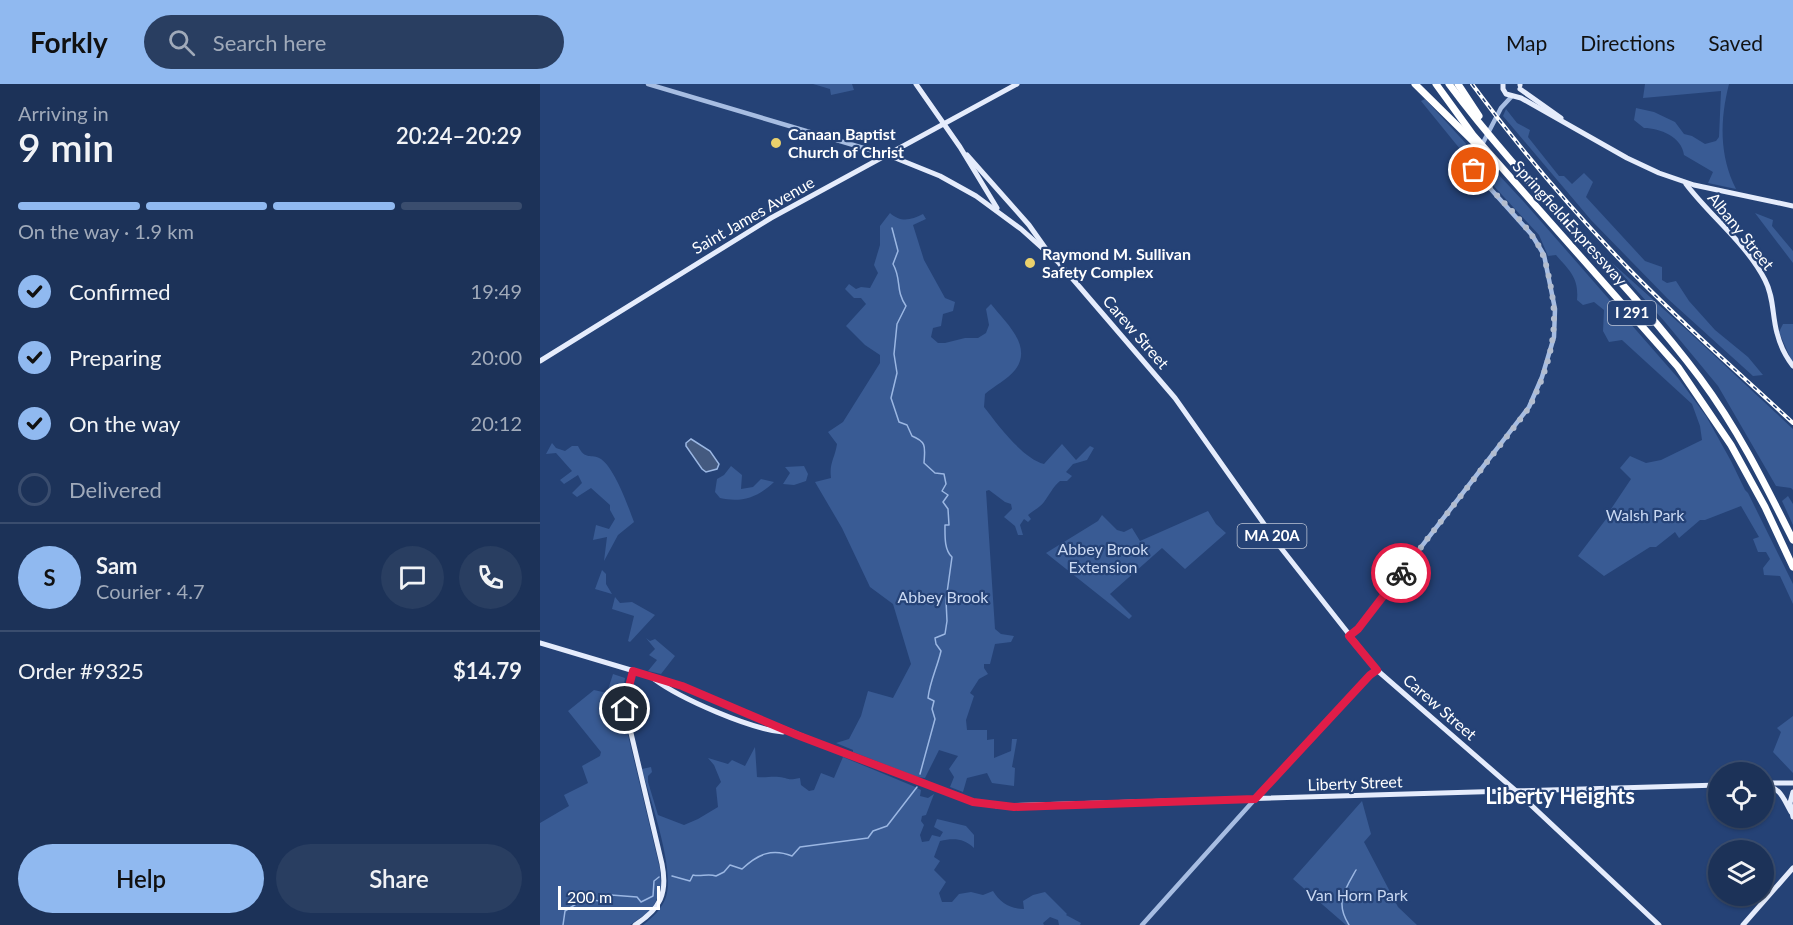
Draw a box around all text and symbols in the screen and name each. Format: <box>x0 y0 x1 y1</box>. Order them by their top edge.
search box <box>144 15 564 69</box>
text: Forkly <box>30 25 108 59</box>
icon: search <box>165 26 198 59</box>
text: Search here <box>213 29 326 56</box>
text: Map <box>1506 30 1547 55</box>
text: Directions <box>1580 30 1675 55</box>
text: Saved <box>1708 30 1763 55</box>
text: Arriving in <box>18 101 109 125</box>
text: 20:24–20:29 <box>396 122 522 149</box>
text: 9 min <box>18 124 114 170</box>
place label: Canaan Baptist Church of Christ <box>788 124 904 161</box>
marker: Canaan Baptist Church of Christ <box>769 136 783 150</box>
pin <box>1448 144 1499 195</box>
icon: bag <box>1457 153 1490 186</box>
street label: Springfield Expressway <box>1509 156 1632 290</box>
street label: Saint James Avenue <box>688 172 817 257</box>
street label: Albany Street <box>1704 188 1779 274</box>
text: On the way · 1.9 km <box>18 219 194 243</box>
place label: Raymond M. Sullivan Safety Complex <box>1042 244 1191 281</box>
marker: Raymond M. Sullivan Safety Complex <box>1023 256 1037 270</box>
icon: check <box>18 275 51 308</box>
text: Confirmed <box>69 278 171 305</box>
text: 19:49 <box>471 279 522 303</box>
street label: Carew Street <box>1099 291 1174 372</box>
road number: I 291 <box>1608 301 1656 325</box>
icon: check <box>18 341 51 374</box>
text: Preparing <box>69 344 161 371</box>
text: 20:00 <box>471 345 522 369</box>
icon: check <box>18 407 51 440</box>
text: On the way <box>69 410 180 437</box>
text: 20:12 <box>471 411 522 435</box>
text: Delivered <box>69 476 162 503</box>
park label: Walsh Park <box>1606 505 1685 524</box>
road number: MA 20A <box>1238 524 1306 548</box>
park label: Abbey Brook Extension <box>1058 539 1149 576</box>
courier <box>1371 543 1431 603</box>
button: chat <box>381 546 444 609</box>
button: phone <box>459 546 522 609</box>
text: Sam <box>96 552 138 579</box>
icon: bike <box>1385 557 1418 590</box>
text: S <box>43 564 56 591</box>
text: Courier · 4.7 <box>96 579 205 603</box>
park label: Abbey Brook <box>898 587 989 606</box>
text: Order #9325 <box>18 657 144 684</box>
text: $14.79 <box>453 657 522 684</box>
street label: Carew Street <box>1400 670 1481 744</box>
pin <box>599 683 650 734</box>
icon: home <box>608 692 641 725</box>
map controls <box>1708 762 1774 906</box>
button: locate <box>1708 762 1774 828</box>
street label: Liberty Street <box>1307 771 1403 794</box>
district label: Liberty Heights <box>1485 782 1635 809</box>
button: layers <box>1708 840 1774 906</box>
button: Help <box>18 844 264 913</box>
button: Share <box>276 844 522 913</box>
scale bar <box>558 883 660 910</box>
park label: Van Horn Park <box>1306 885 1409 904</box>
text: 200 m <box>567 887 612 906</box>

